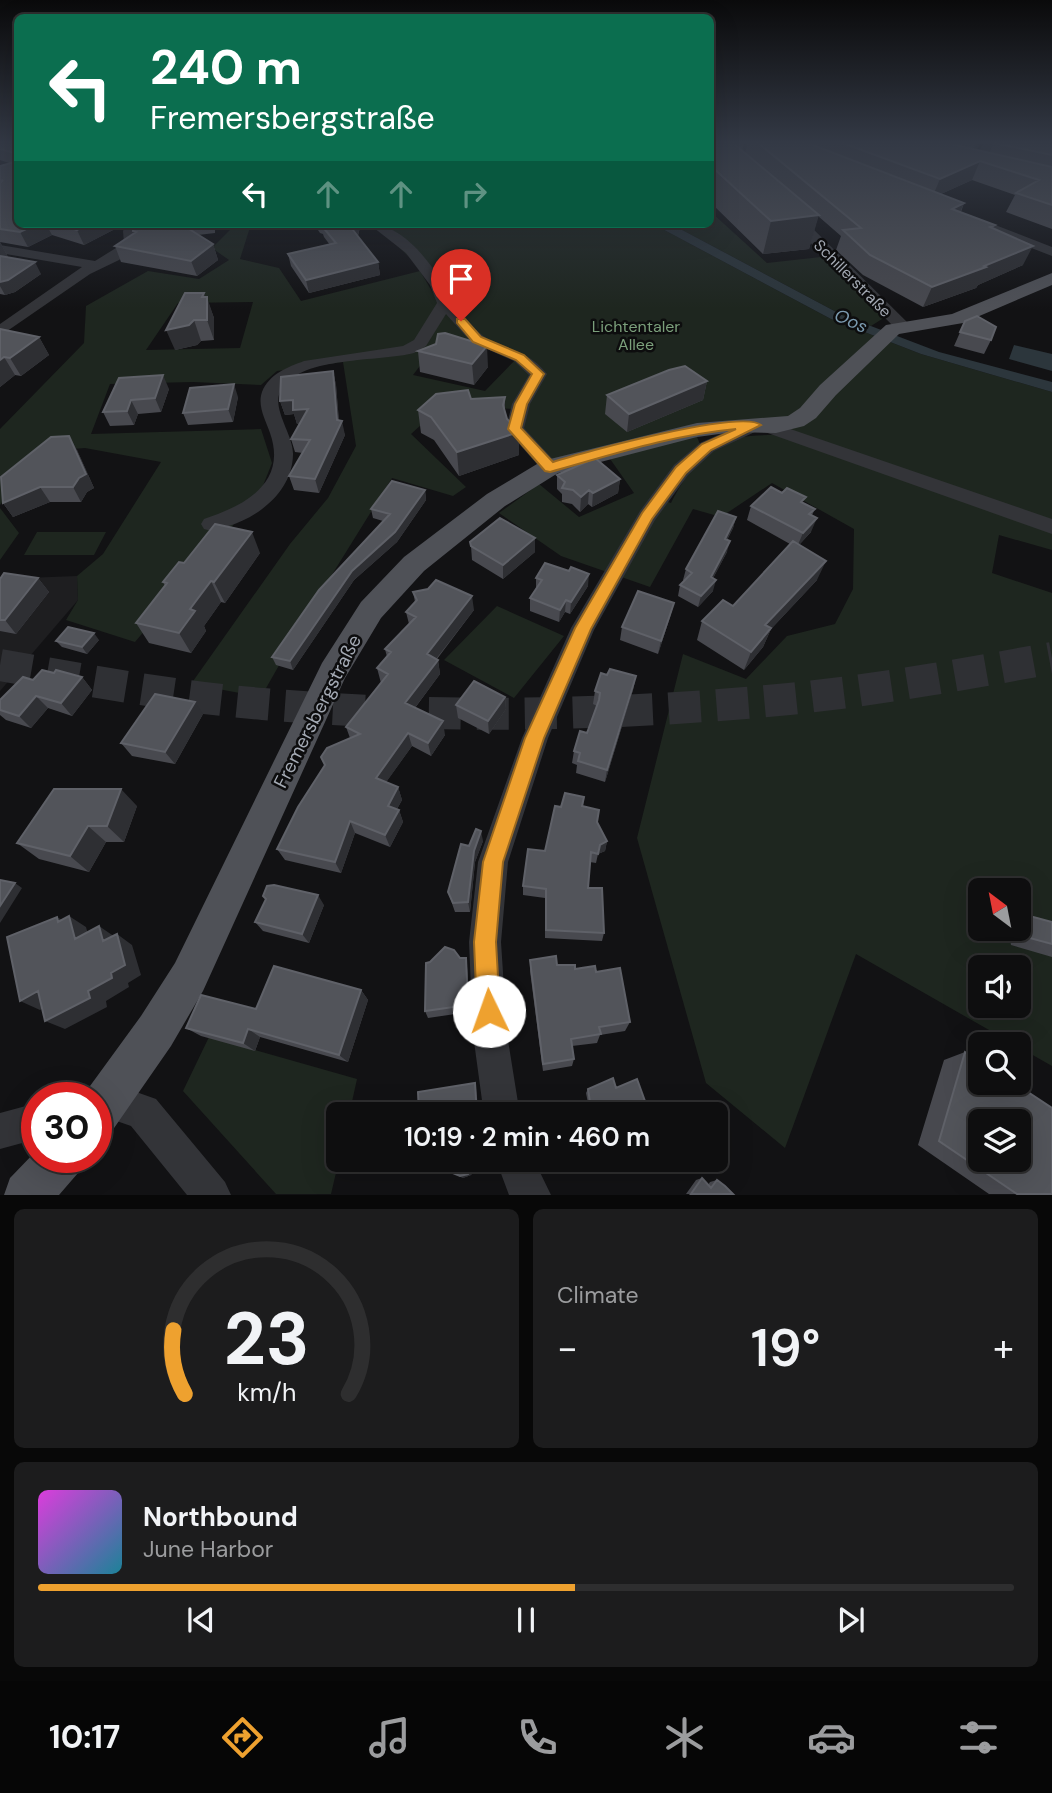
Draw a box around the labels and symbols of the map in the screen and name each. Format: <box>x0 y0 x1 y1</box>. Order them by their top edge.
street label: Schillerstraße <box>809 235 896 322</box>
pin <box>431 249 491 321</box>
water label: Oos <box>831 303 871 339</box>
park label: Lichtentaler Allee <box>592 316 680 355</box>
street label: Fremersbergstraße <box>268 630 367 792</box>
north arrow <box>968 878 1031 942</box>
position arrow <box>452 974 526 1048</box>
speed limit sign: 30 <box>21 1082 112 1173</box>

